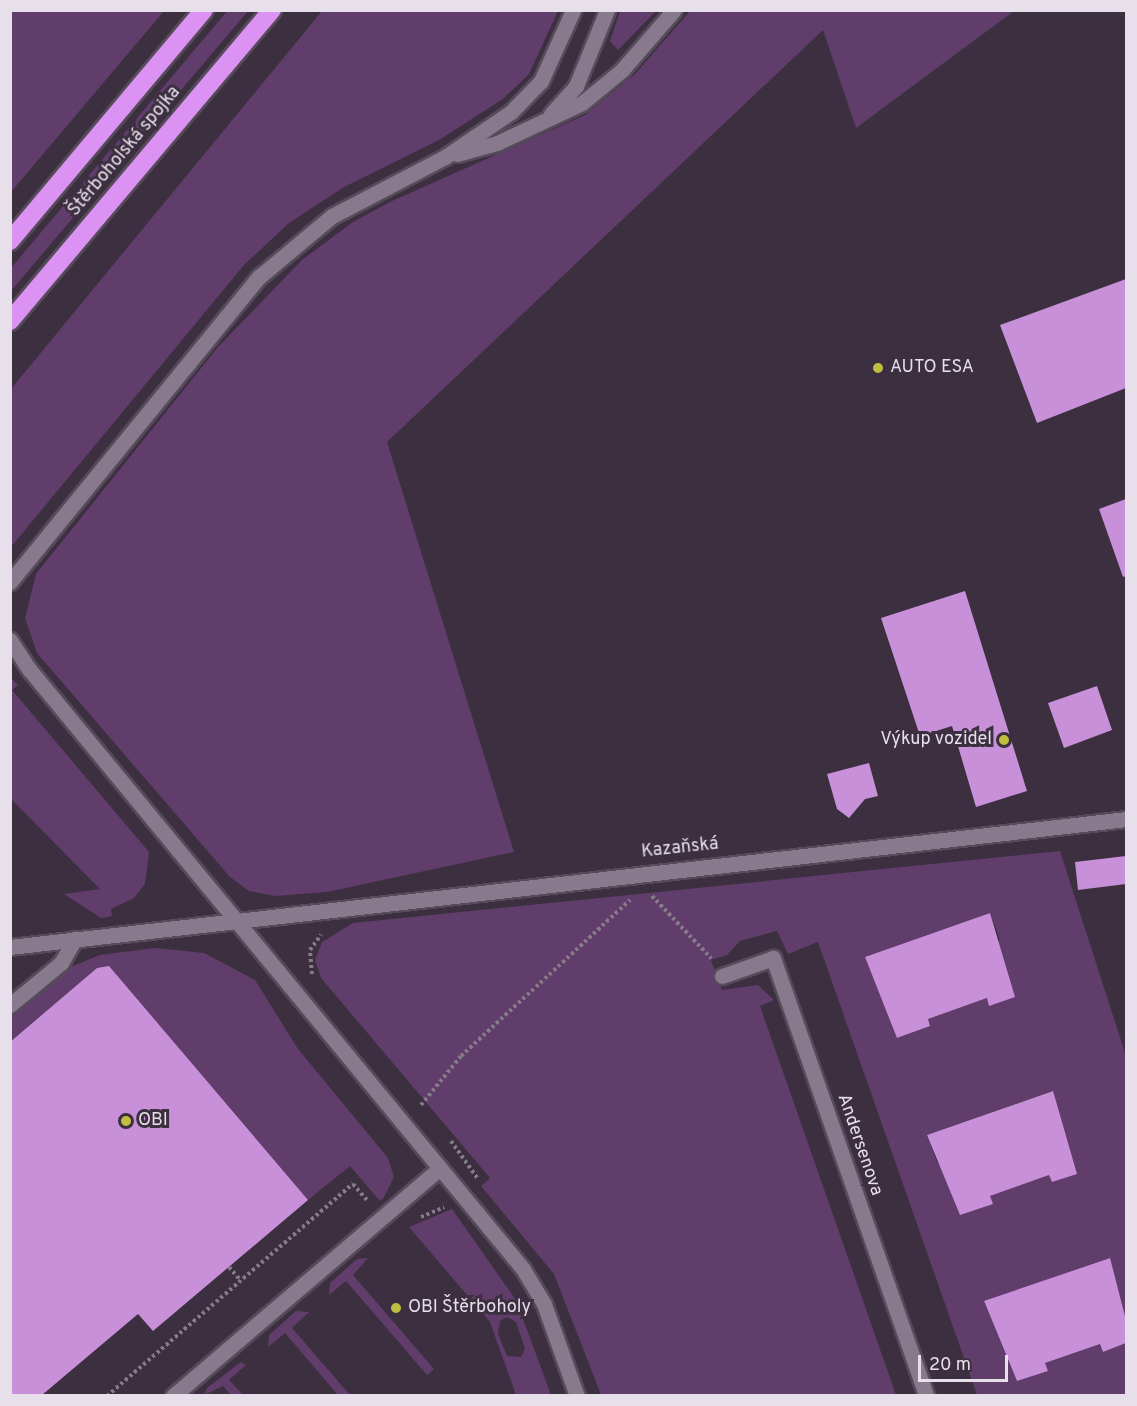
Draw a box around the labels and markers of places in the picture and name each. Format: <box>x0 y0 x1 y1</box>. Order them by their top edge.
place label: AUTO ESA <box>890 357 974 379</box>
marker: AUTO ESA <box>871 361 885 375</box>
place label: Výkup vozidel <box>880 729 992 751</box>
marker: Výkup vozidel <box>997 733 1011 747</box>
place label: OBI <box>138 1110 168 1132</box>
marker: OBI <box>119 1114 133 1128</box>
place label: OBI Štěrboholy <box>408 1297 531 1319</box>
marker: OBI Štěrboholy <box>389 1301 403 1315</box>

